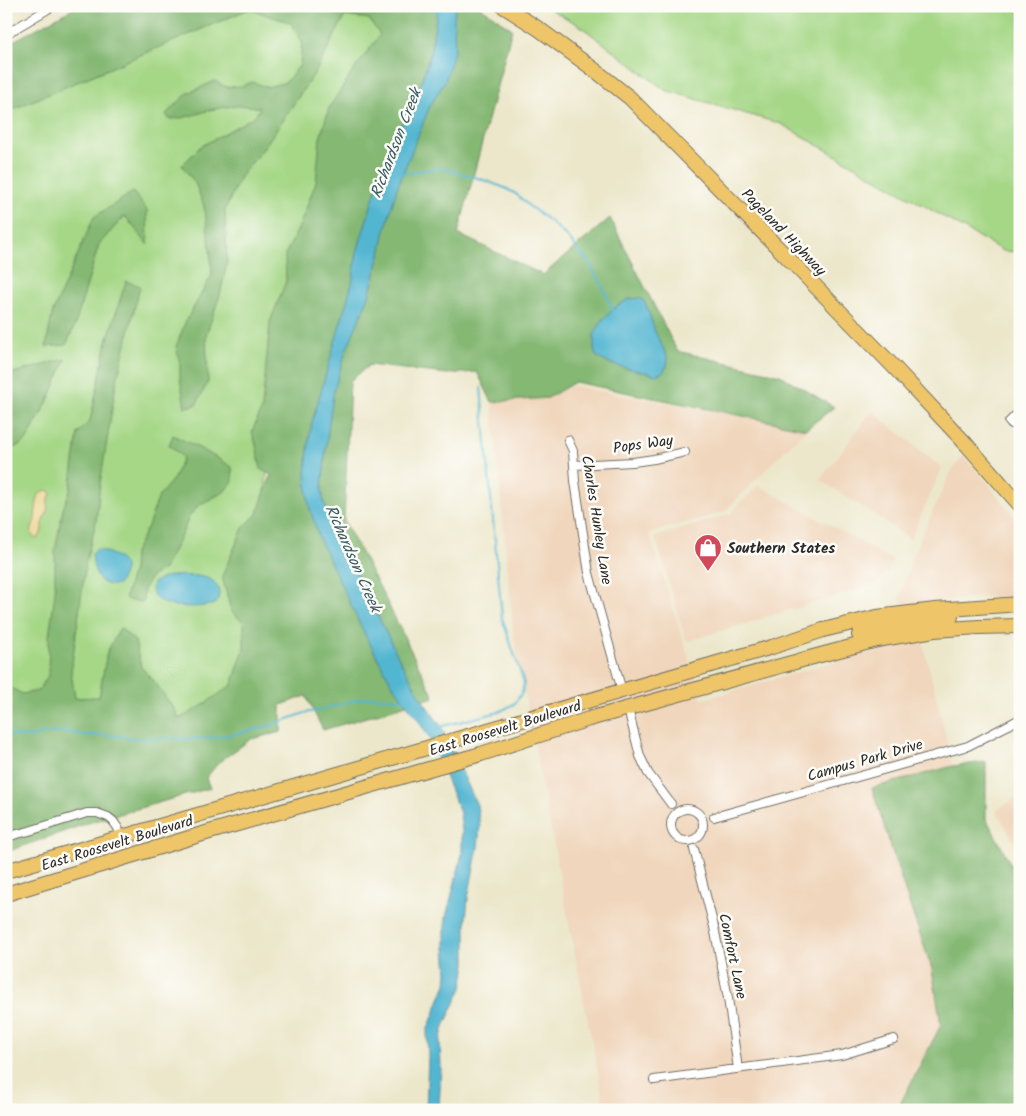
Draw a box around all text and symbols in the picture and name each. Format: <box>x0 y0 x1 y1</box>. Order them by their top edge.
water label: Richardson Creek <box>364 83 430 202</box>
street label: Pageland Highway <box>735 183 832 283</box>
street label: Pops Way <box>612 429 676 461</box>
street label: Charles Hunley Lane <box>574 454 618 587</box>
water label: Richardson Creek <box>318 501 389 619</box>
shop icon: Southern States <box>693 533 723 572</box>
place label: Southern States <box>727 537 835 561</box>
street label: East Roosevelt Boulevard <box>426 694 585 764</box>
street label: Campus Park Drive <box>805 733 926 789</box>
street label: East Roosevelt Boulevard <box>38 809 197 879</box>
street label: Comfort Lane <box>711 911 753 1001</box>

